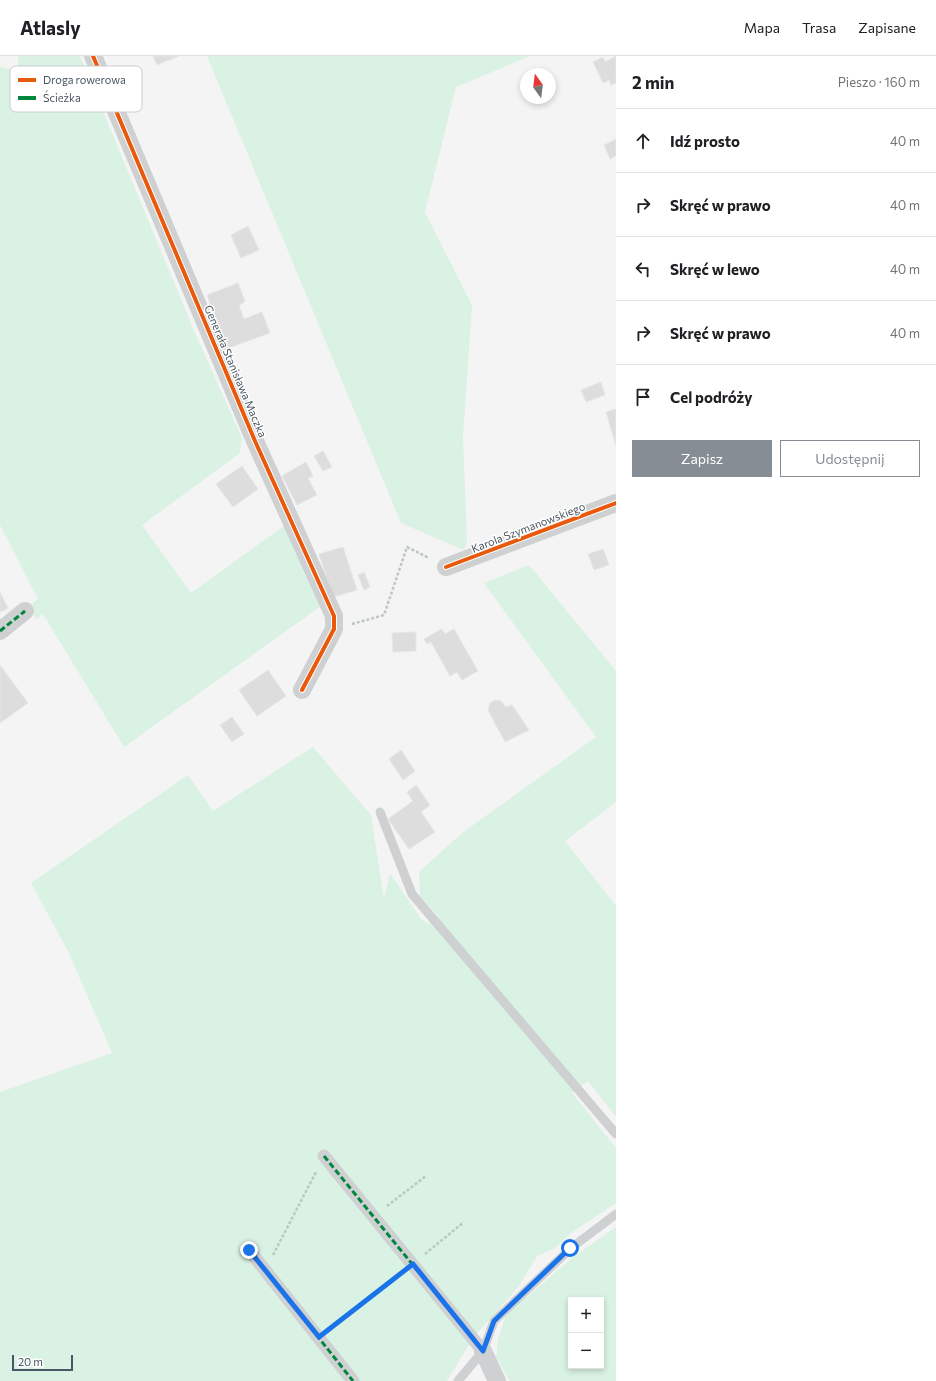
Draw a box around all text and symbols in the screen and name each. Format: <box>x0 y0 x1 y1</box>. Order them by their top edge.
text: Atlasly <box>20 16 81 39</box>
text: Mapa <box>744 19 780 36</box>
text: Trasa <box>802 19 836 36</box>
text: Zapisane <box>858 19 916 36</box>
legend <box>10 66 142 112</box>
north arrow <box>520 68 556 104</box>
text: 2 min <box>632 72 674 93</box>
text: Droga rowerowa <box>43 73 126 86</box>
text: Pieszo · 160 m <box>838 74 920 90</box>
text: Ścieżka <box>43 90 81 104</box>
icon: ahead <box>632 130 654 152</box>
text: Idź prosto <box>670 132 740 150</box>
text: 40 m <box>890 133 920 149</box>
icon: right <box>632 194 654 216</box>
text: Skręć w prawo <box>670 196 771 214</box>
text: 40 m <box>890 197 920 213</box>
icon: left <box>632 258 654 280</box>
text: Skręć w lewo <box>670 260 760 278</box>
text: 40 m <box>890 261 920 277</box>
street label: Generała Stanisława Maczka <box>202 303 270 439</box>
icon: right <box>632 322 654 344</box>
text: Skręć w prawo <box>670 324 771 342</box>
text: 40 m <box>890 325 920 341</box>
icon: arrive <box>632 386 654 408</box>
text: Cel podróży <box>670 388 753 406</box>
button: Zapisz <box>632 440 772 477</box>
button: Udostępnij <box>780 440 920 477</box>
street label: Karola Szymanowskiego <box>469 499 587 555</box>
route start <box>561 1239 579 1257</box>
route end <box>240 1241 258 1259</box>
map controls <box>568 1297 604 1369</box>
button: + <box>568 1297 604 1333</box>
button: − <box>568 1333 604 1369</box>
scale bar <box>12 1353 73 1372</box>
text: 20 m <box>18 1355 43 1368</box>

